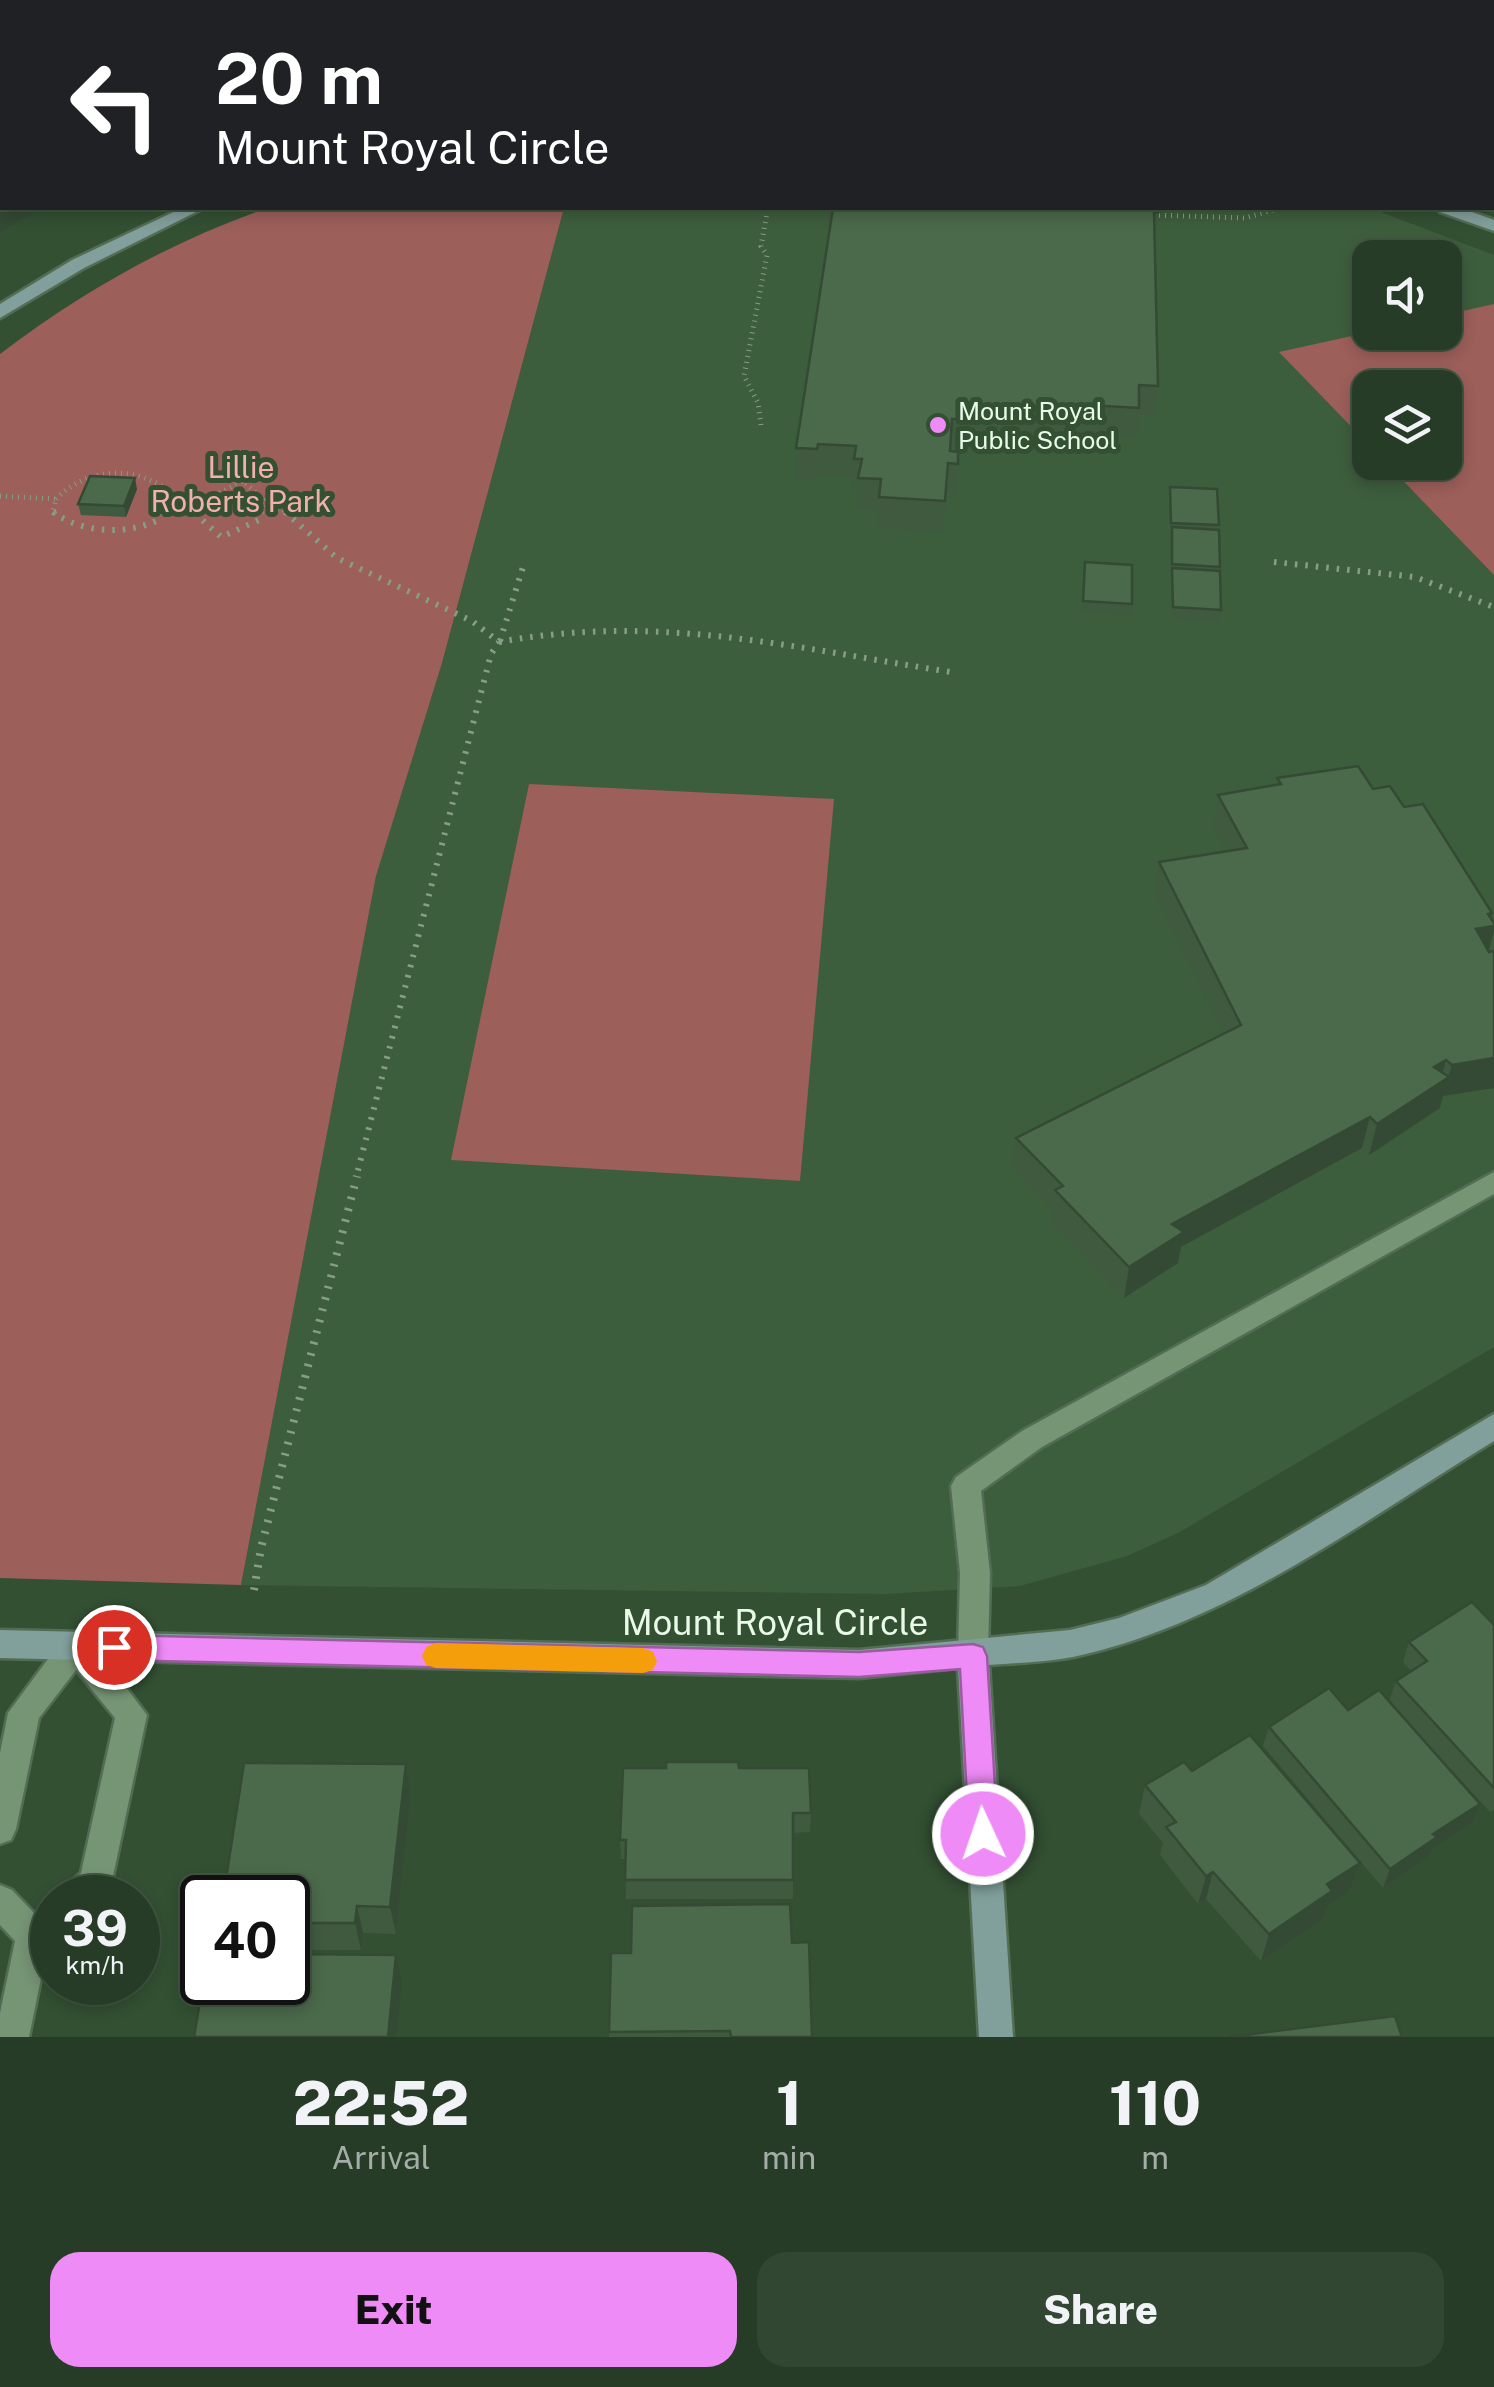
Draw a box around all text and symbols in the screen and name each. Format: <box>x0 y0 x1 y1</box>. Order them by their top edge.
text: 20 m <box>215 37 383 120</box>
icon: left <box>50 40 180 170</box>
text: Mount Royal Circle <box>215 121 609 174</box>
map controls <box>1352 240 1462 480</box>
button: sound <box>1352 240 1462 350</box>
button: layers <box>1352 370 1462 480</box>
place label: Mount Royal Public School <box>958 396 1117 455</box>
marker: Mount Royal Public School <box>927 414 949 436</box>
park label: Lillie Roberts Park <box>151 449 331 519</box>
street label: Mount Royal Circle <box>622 1602 928 1643</box>
pin <box>72 1605 157 1690</box>
icon: arrive <box>87 1620 142 1675</box>
position arrow <box>931 1782 1035 1886</box>
speed limit sign: 40 <box>180 1875 310 2005</box>
text: 39 <box>62 1898 128 1957</box>
text: km/h <box>66 1950 124 1980</box>
text: 22:52 <box>293 2068 469 2139</box>
text: 1 <box>776 2068 802 2139</box>
text: 110 <box>1109 2068 1201 2139</box>
text: Arrival <box>332 2139 430 2176</box>
text: min <box>762 2139 816 2176</box>
text: m <box>1141 2139 1169 2176</box>
button: Exit <box>50 2252 737 2367</box>
button: Share <box>757 2252 1444 2367</box>

